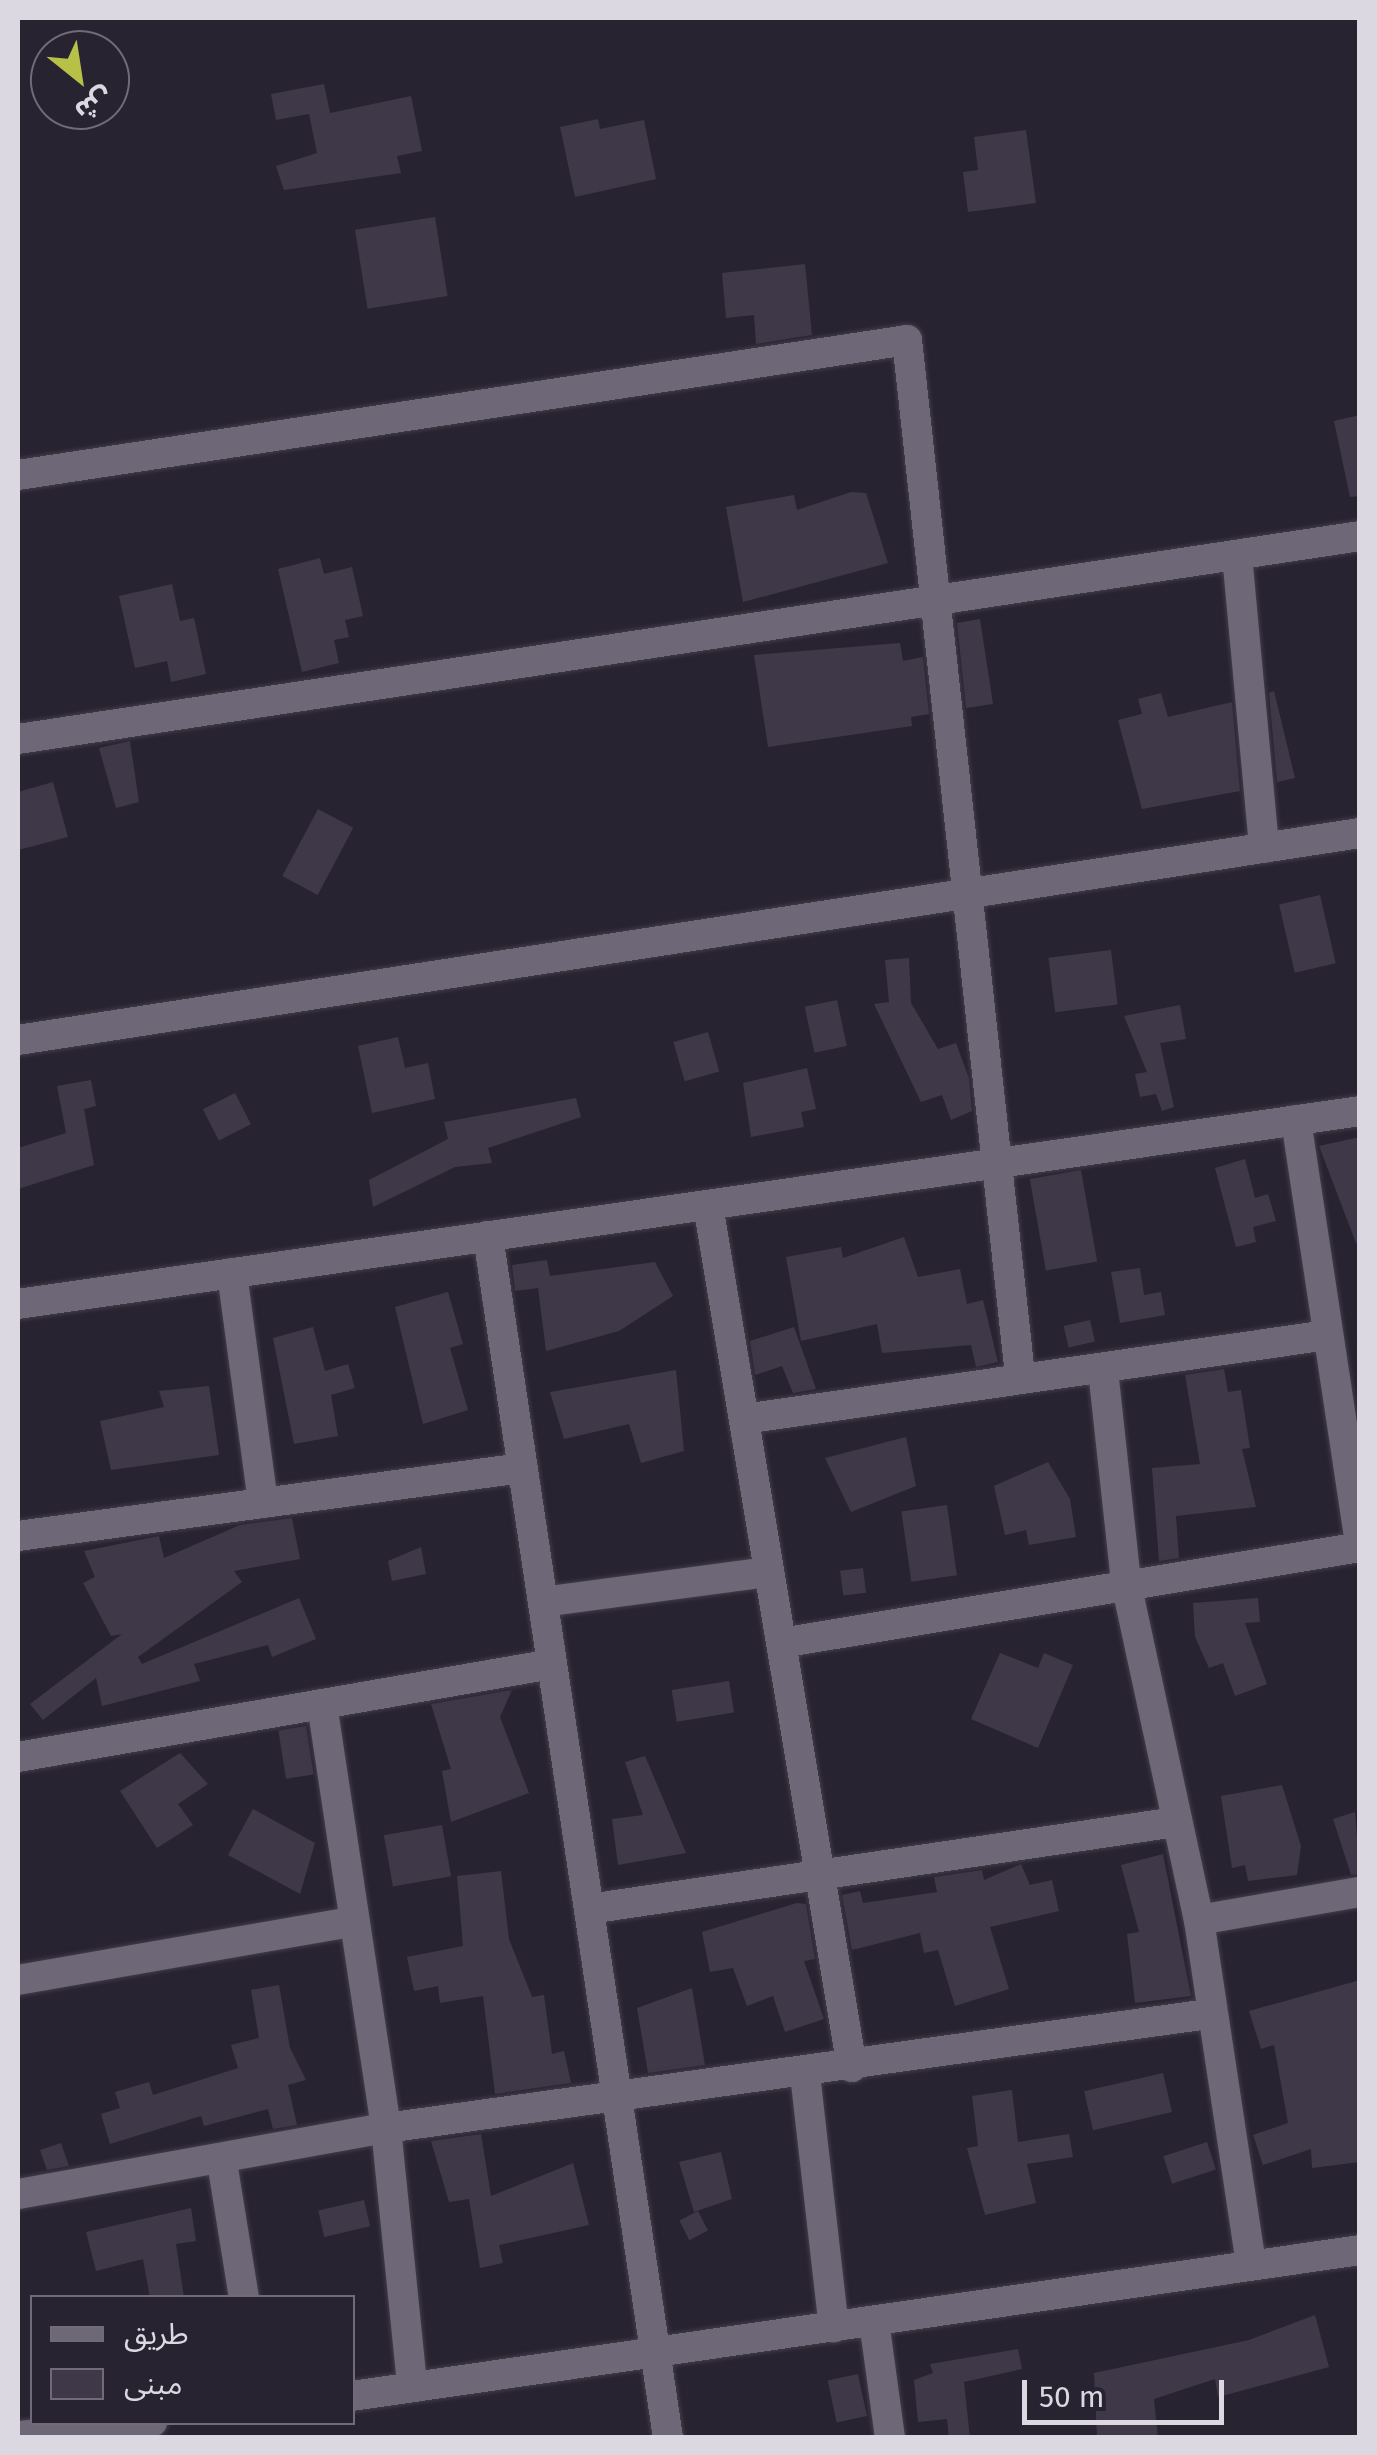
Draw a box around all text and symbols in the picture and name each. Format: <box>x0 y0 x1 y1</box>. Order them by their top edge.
north arrow <box>30 30 130 130</box>
text: ش <box>69 81 119 129</box>
legend <box>30 2295 355 2425</box>
text: طريق <box>124 2316 189 2352</box>
scale bar <box>1027 2360 1230 2422</box>
text: مبنى <box>124 2366 182 2402</box>
text: 50 m <box>1039 2379 1104 2415</box>

